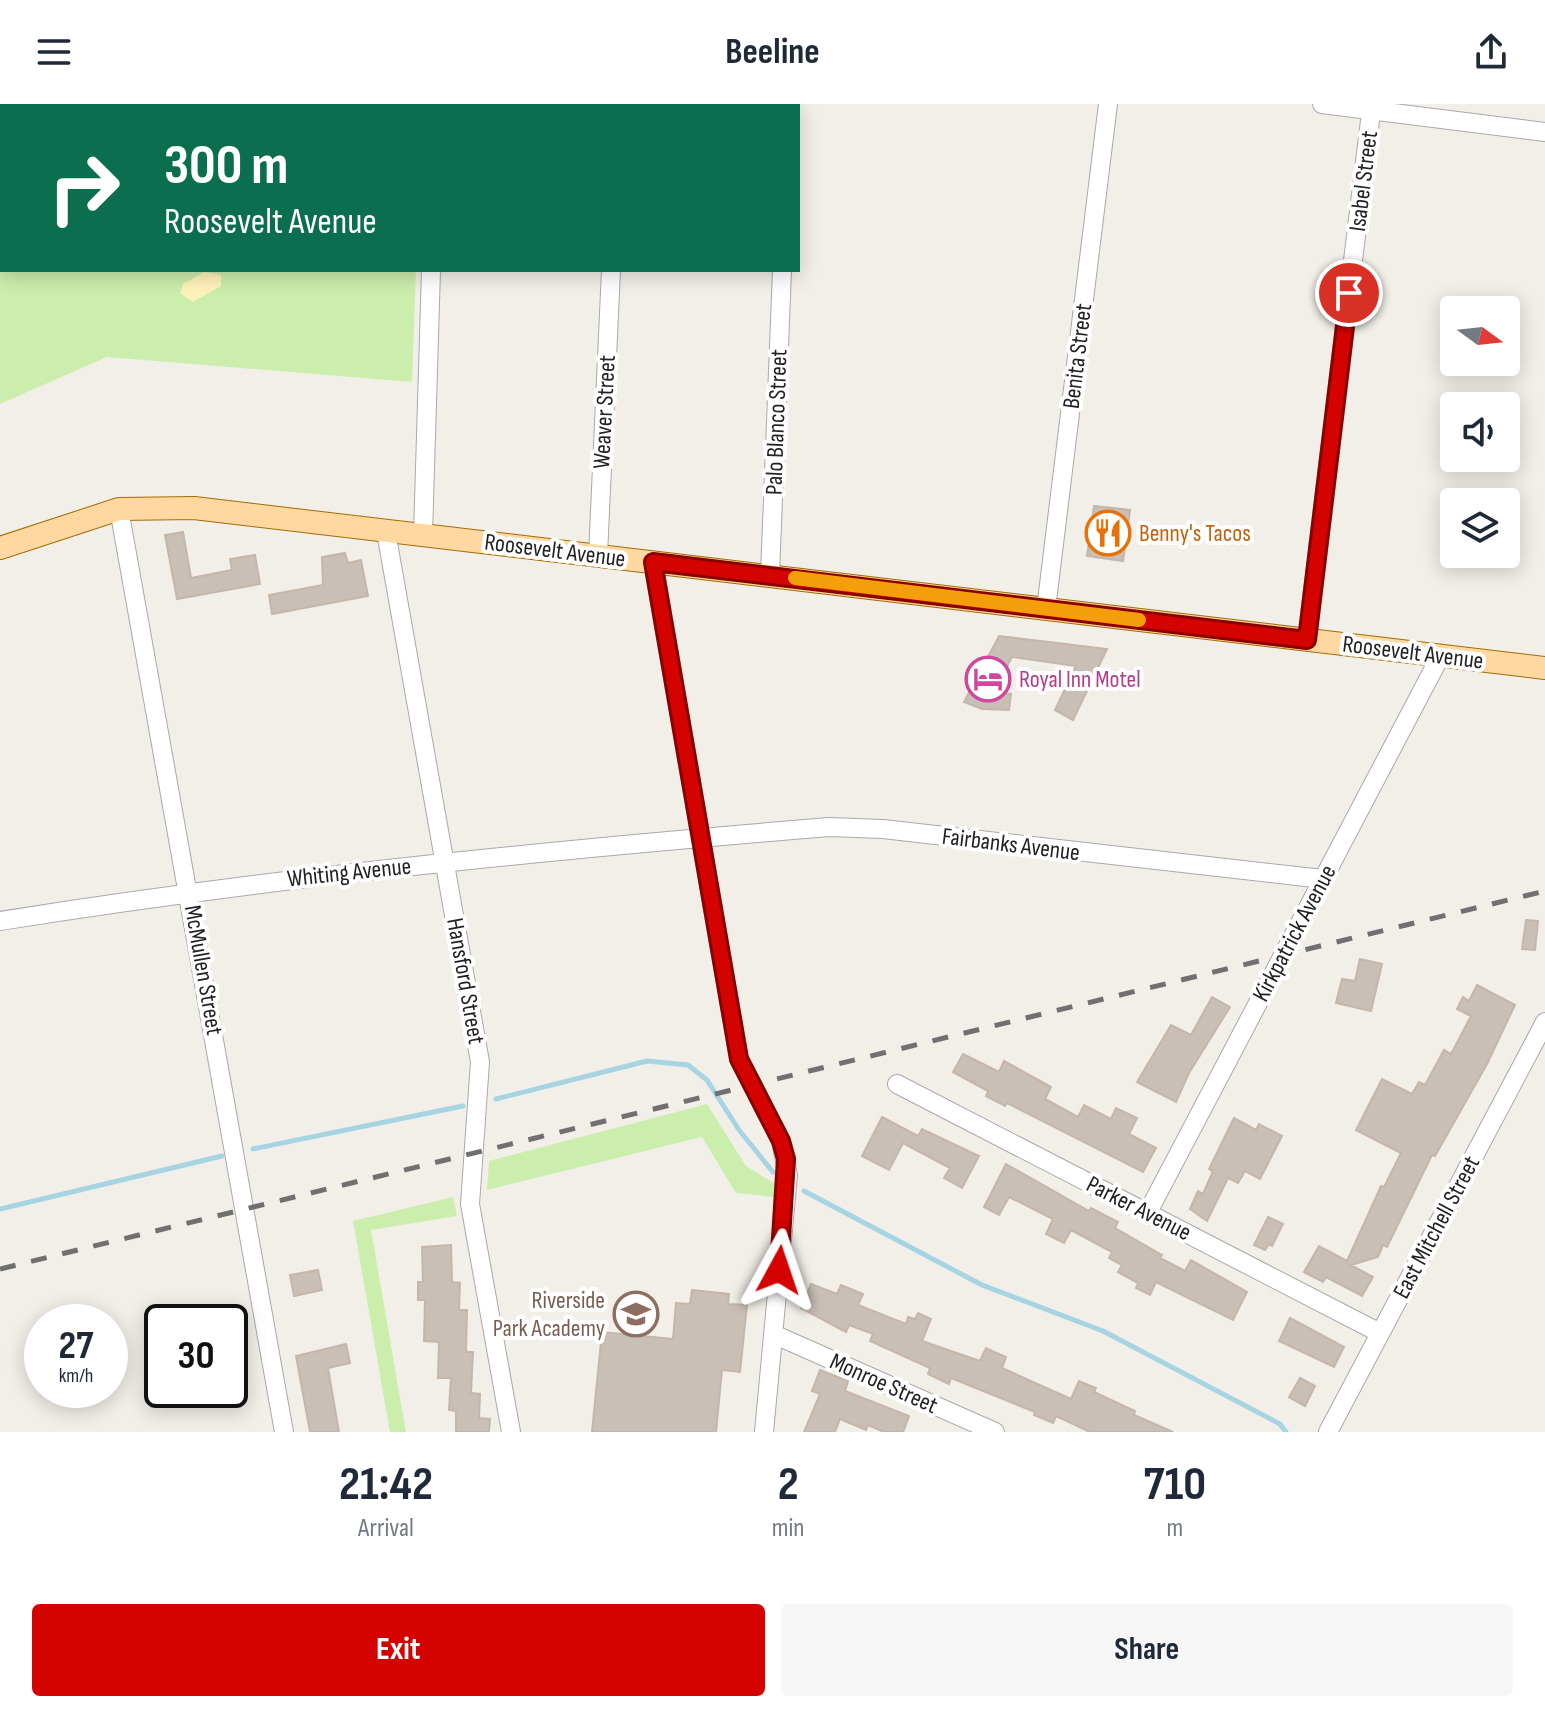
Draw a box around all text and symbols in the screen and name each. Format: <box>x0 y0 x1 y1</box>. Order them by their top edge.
icon: menu <box>32 30 76 74</box>
icon: share <box>1469 30 1513 74</box>
text: Beeline <box>725 31 820 74</box>
street label: Isabel Street <box>1343 129 1384 233</box>
text: 300 m <box>164 133 288 200</box>
icon: right <box>32 136 136 240</box>
text: Roosevelt Avenue <box>164 201 377 244</box>
pin <box>1315 259 1383 327</box>
icon: arrive <box>1327 271 1371 315</box>
north arrow <box>1440 296 1520 376</box>
map controls <box>1440 296 1520 568</box>
street label: Benita Street <box>1057 302 1098 410</box>
street label: Palo Blanco Street <box>759 349 794 495</box>
street label: Weaver Street <box>587 354 622 470</box>
button: sound <box>1440 392 1520 472</box>
button: layers <box>1440 488 1520 568</box>
restaurant icon: Benny's Tacos <box>1084 509 1132 557</box>
place label: Benny's Tacos <box>1139 519 1251 548</box>
street label: Roosevelt Avenue <box>483 527 627 574</box>
street label: Roosevelt Avenue <box>1341 629 1485 676</box>
hotel icon: Royal Inn Motel <box>964 655 1012 703</box>
place label: Royal Inn Motel <box>1019 665 1141 694</box>
street label: Fairbanks Avenue <box>940 822 1082 867</box>
street label: Whiting Avenue <box>286 852 412 893</box>
street label: Kirkpatrick Avenue <box>1246 860 1343 1006</box>
street label: McMullen Street <box>178 903 229 1037</box>
street label: Hansford Street <box>440 916 491 1046</box>
street label: East Mitchell Street <box>1387 1151 1486 1303</box>
street label: Parker Avenue <box>1082 1170 1196 1247</box>
position arrow <box>737 1228 821 1312</box>
place label: Riverside Park Academy <box>493 1286 605 1343</box>
school or university icon: Riverside Park Academy <box>612 1290 660 1338</box>
speed limit sign: 30 <box>144 1304 248 1408</box>
text: 27 <box>59 1322 93 1370</box>
street label: Monroe Street <box>825 1347 942 1420</box>
text: km/h <box>59 1364 93 1388</box>
text: 21:42 <box>339 1456 433 1513</box>
text: 2 <box>778 1456 799 1513</box>
text: 710 <box>1143 1456 1206 1513</box>
text: Arrival <box>358 1513 414 1544</box>
text: min <box>772 1513 805 1544</box>
text: m <box>1166 1513 1183 1544</box>
button: Exit <box>32 1604 765 1696</box>
button: Share <box>781 1604 1513 1696</box>

